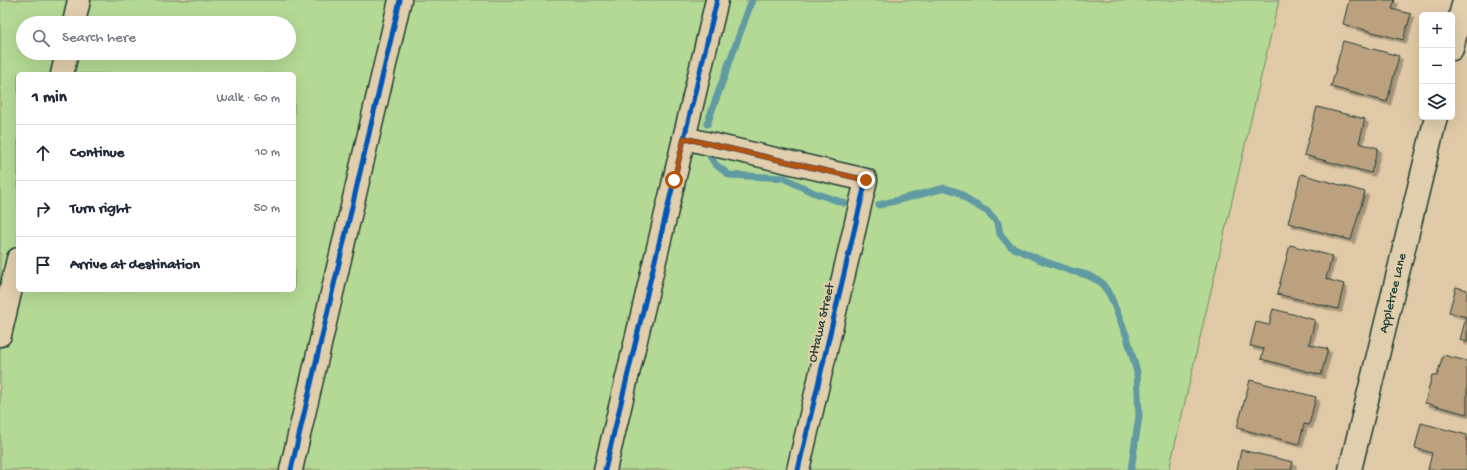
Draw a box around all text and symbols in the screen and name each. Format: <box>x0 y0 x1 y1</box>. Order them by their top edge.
map controls <box>1419 12 1455 120</box>
button: + <box>1419 12 1455 48</box>
search box <box>16 16 296 60</box>
icon: search <box>30 27 52 49</box>
text: Search here <box>62 29 136 47</box>
button: − <box>1419 48 1455 84</box>
button: layers <box>1419 84 1455 120</box>
text: 1 min <box>32 88 67 108</box>
text: Walk · 60 m <box>217 91 280 106</box>
icon: ahead <box>32 142 54 164</box>
text: Continue <box>70 144 124 162</box>
text: 10 m <box>255 145 280 160</box>
route start <box>665 171 683 189</box>
route end <box>857 171 875 189</box>
icon: right <box>32 198 54 220</box>
text: Turn right <box>70 200 130 218</box>
text: 50 m <box>253 201 280 216</box>
street label: Appletree Lane <box>1376 252 1410 335</box>
icon: arrive <box>32 254 54 276</box>
text: Arrive at destination <box>70 256 200 274</box>
street label: Ottawa Street <box>806 280 839 364</box>

